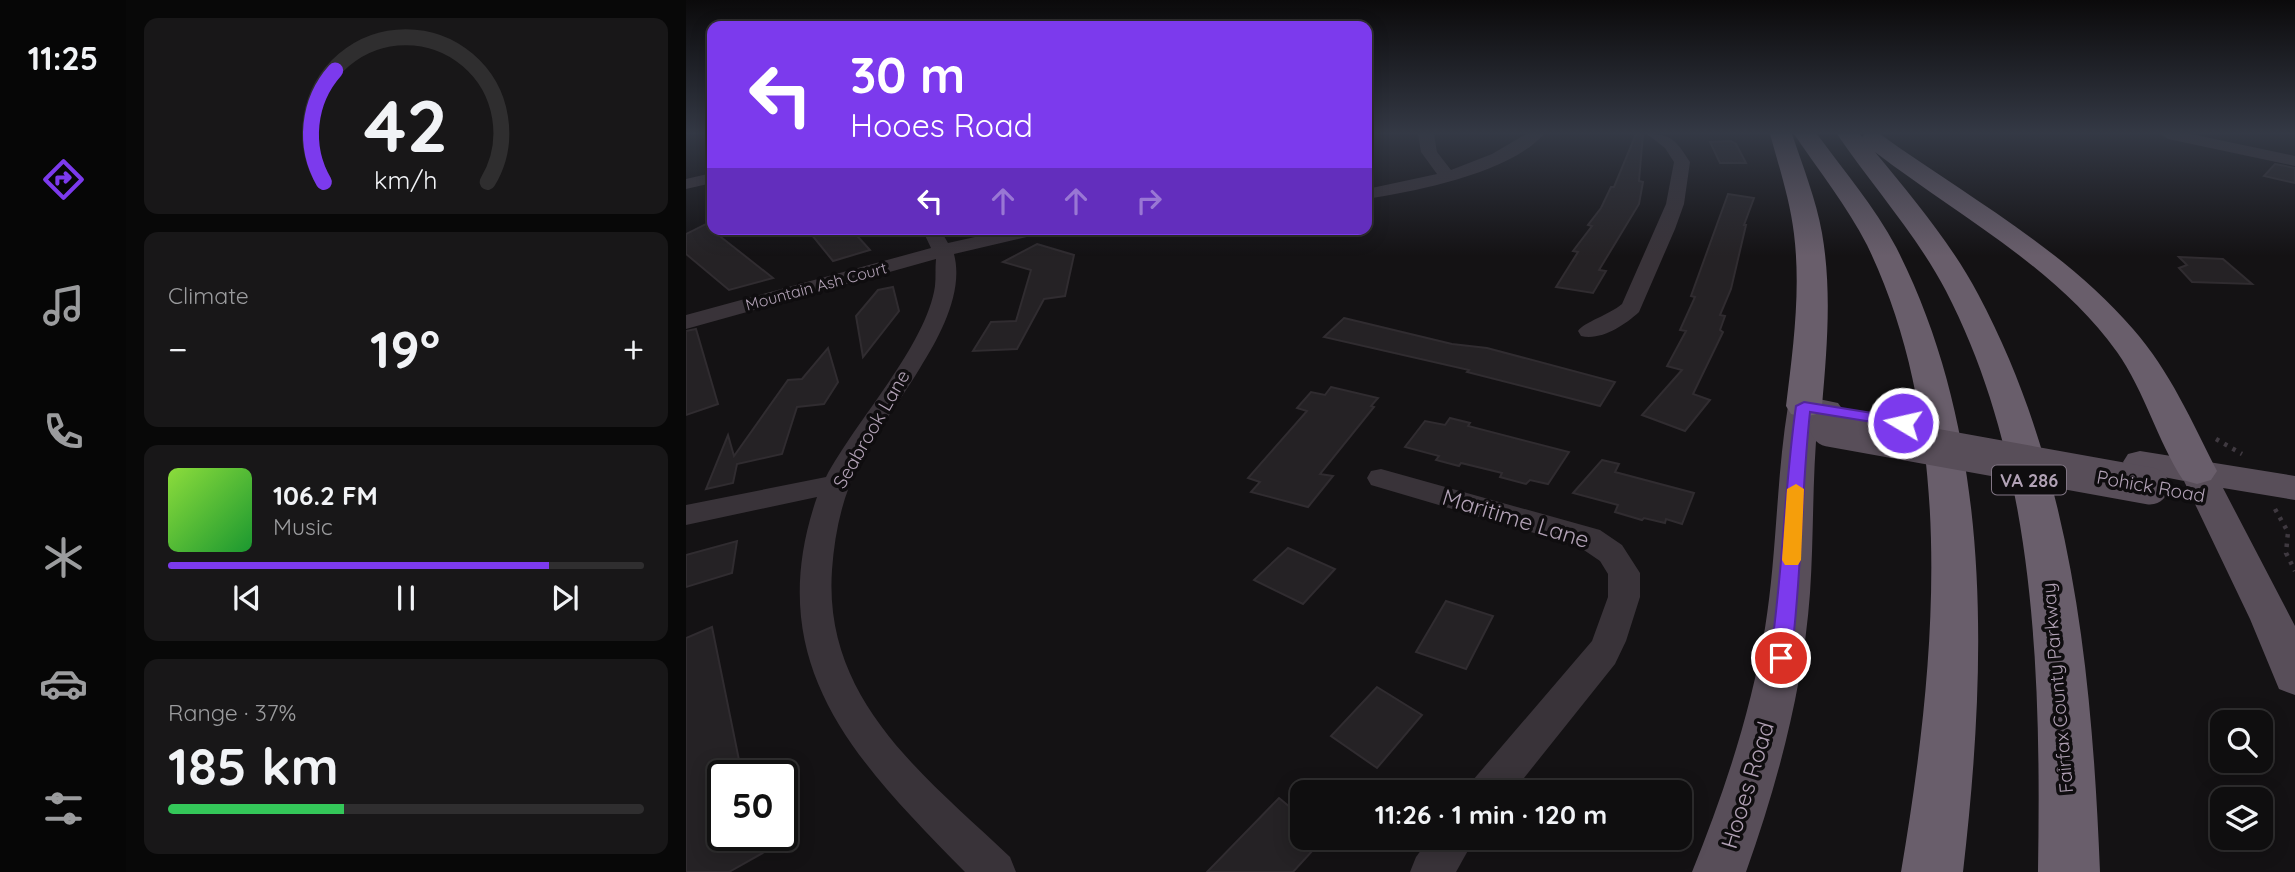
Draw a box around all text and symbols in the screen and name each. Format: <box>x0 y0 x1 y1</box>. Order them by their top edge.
text: 11:25 <box>28 38 98 78</box>
text: 30 m <box>850 44 965 105</box>
icon: left <box>735 49 826 140</box>
text: 42 <box>364 79 448 170</box>
text: Hooes Road <box>850 105 1033 145</box>
icon: directions <box>39 155 88 204</box>
text: km/h <box>374 164 438 195</box>
icon: left <box>911 182 949 220</box>
icon: ahead <box>984 182 1022 220</box>
icon: ahead <box>1057 182 1095 220</box>
icon: right <box>1130 182 1168 220</box>
street label: Mountain Ash Court <box>743 258 889 314</box>
icon: music <box>39 281 88 330</box>
text: Climate <box>168 281 249 310</box>
text: 19° <box>370 316 440 381</box>
text: − <box>168 325 188 373</box>
text: + <box>623 325 644 373</box>
street label: Seabrook Lane <box>827 365 915 493</box>
position arrow <box>1866 386 1940 460</box>
icon: phone <box>39 407 88 456</box>
street label: Pohick Road <box>2095 465 2207 507</box>
road number: VA 286 <box>1992 466 2066 494</box>
text: 106.2 FM <box>273 479 378 512</box>
street label: Maritime Lane <box>1439 482 1593 554</box>
text: Music <box>273 512 333 541</box>
icon: climate <box>39 533 88 582</box>
icon: previous <box>228 579 266 617</box>
icon: pause <box>387 579 425 617</box>
icon: next <box>546 579 584 617</box>
street label: Fairfax County Parkway <box>2036 582 2078 794</box>
pin <box>1751 628 1811 688</box>
icon: arrive <box>1762 639 1800 677</box>
icon: car <box>39 659 88 708</box>
text: Range · 37% <box>168 698 296 727</box>
map controls <box>2210 710 2273 850</box>
button: search <box>2210 710 2273 773</box>
street label: Hooes Road <box>1714 718 1780 852</box>
text: 185 km <box>168 733 339 798</box>
speed limit sign: 50 <box>707 760 798 851</box>
icon: filters <box>39 784 88 833</box>
button: layers <box>2210 787 2273 850</box>
text: 11:26 · 1 min · 120 m <box>1375 798 1607 831</box>

